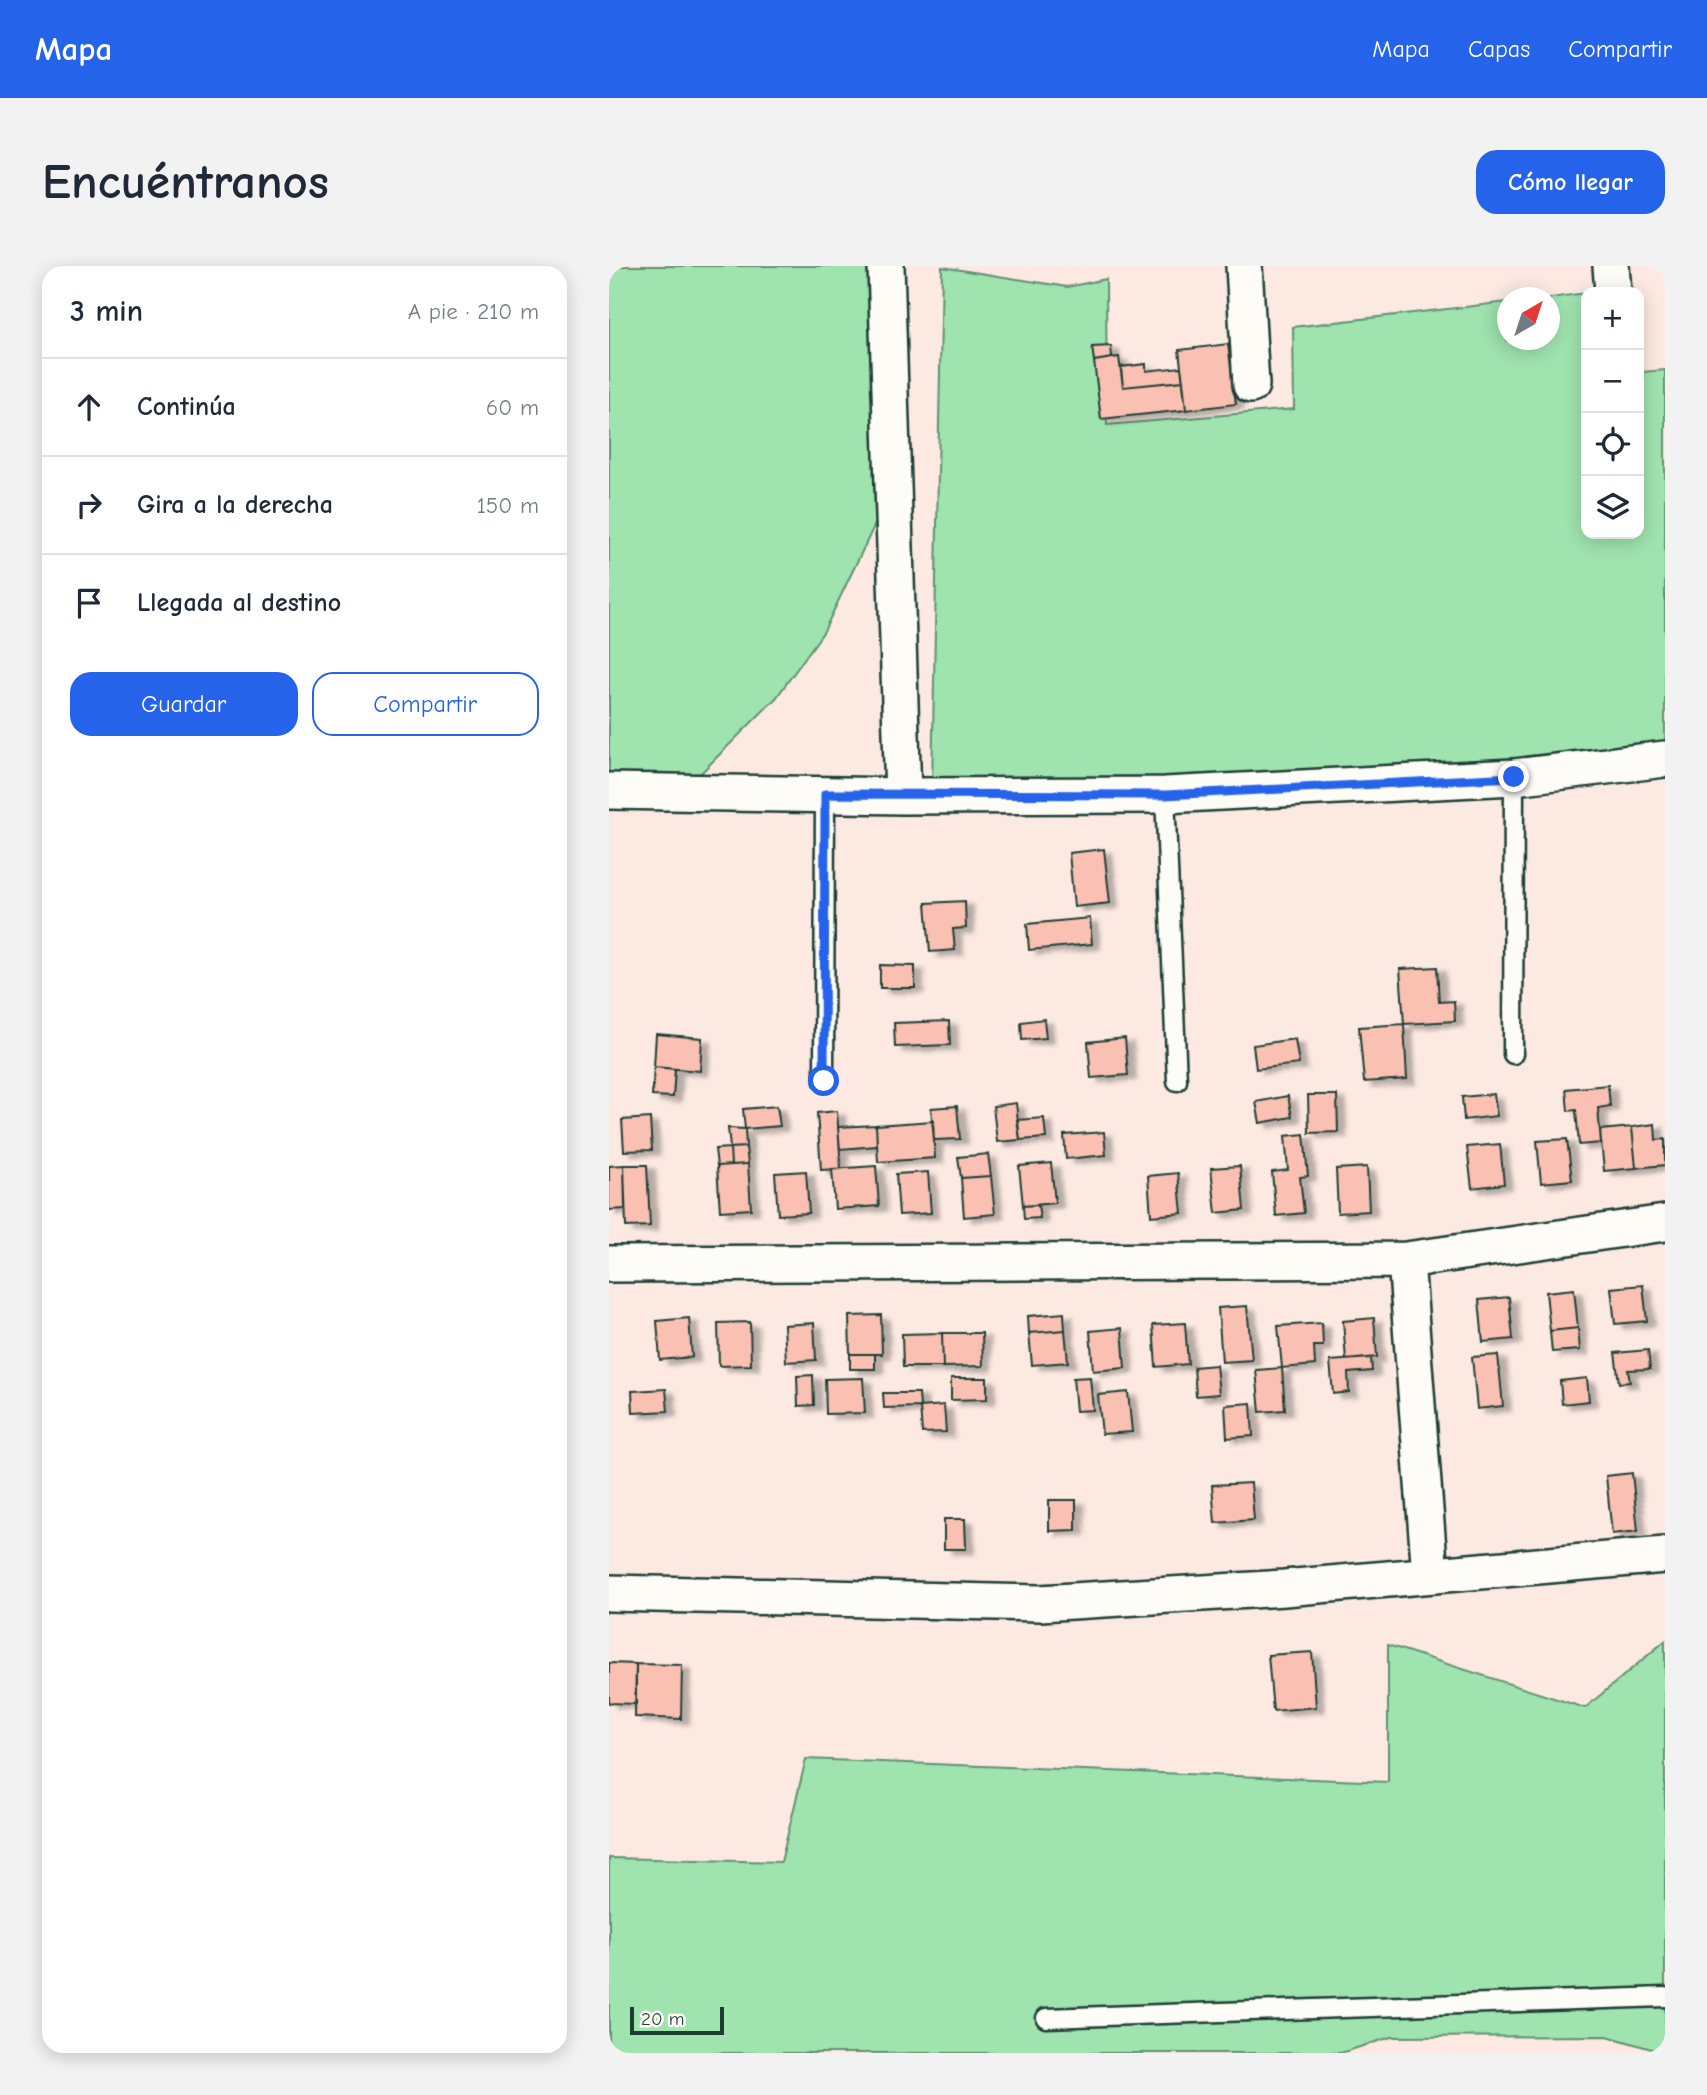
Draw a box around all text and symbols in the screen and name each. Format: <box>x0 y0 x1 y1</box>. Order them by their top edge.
text: Mapa <box>35 30 112 68</box>
text: Mapa <box>1372 35 1430 63</box>
text: Capas <box>1468 35 1530 63</box>
text: Compartir <box>1568 35 1672 63</box>
button: Cómo llegar <box>1476 150 1665 214</box>
text: Encuéntranos <box>42 154 329 210</box>
north arrow <box>1497 287 1560 350</box>
map controls <box>1581 287 1644 539</box>
button: + <box>1581 287 1644 350</box>
text: 3 min <box>70 294 143 329</box>
text: A pie · 210 m <box>408 298 539 325</box>
button: − <box>1581 350 1644 413</box>
icon: ahead <box>70 388 108 426</box>
text: Continúa <box>137 392 236 422</box>
text: 60 m <box>486 394 539 421</box>
button: locate <box>1581 413 1644 476</box>
button: layers <box>1581 476 1644 539</box>
icon: right <box>70 486 108 524</box>
text: Gira a la derecha <box>137 490 333 520</box>
text: 150 m <box>477 492 539 519</box>
icon: arrive <box>70 584 108 622</box>
text: Llegada al destino <box>137 588 341 618</box>
button: Guardar <box>70 672 298 736</box>
button: Compartir <box>312 672 539 736</box>
route end <box>1498 761 1529 792</box>
route start <box>808 1065 839 1096</box>
scale bar <box>630 2004 725 2036</box>
text: 20 m <box>641 2008 685 2030</box>

